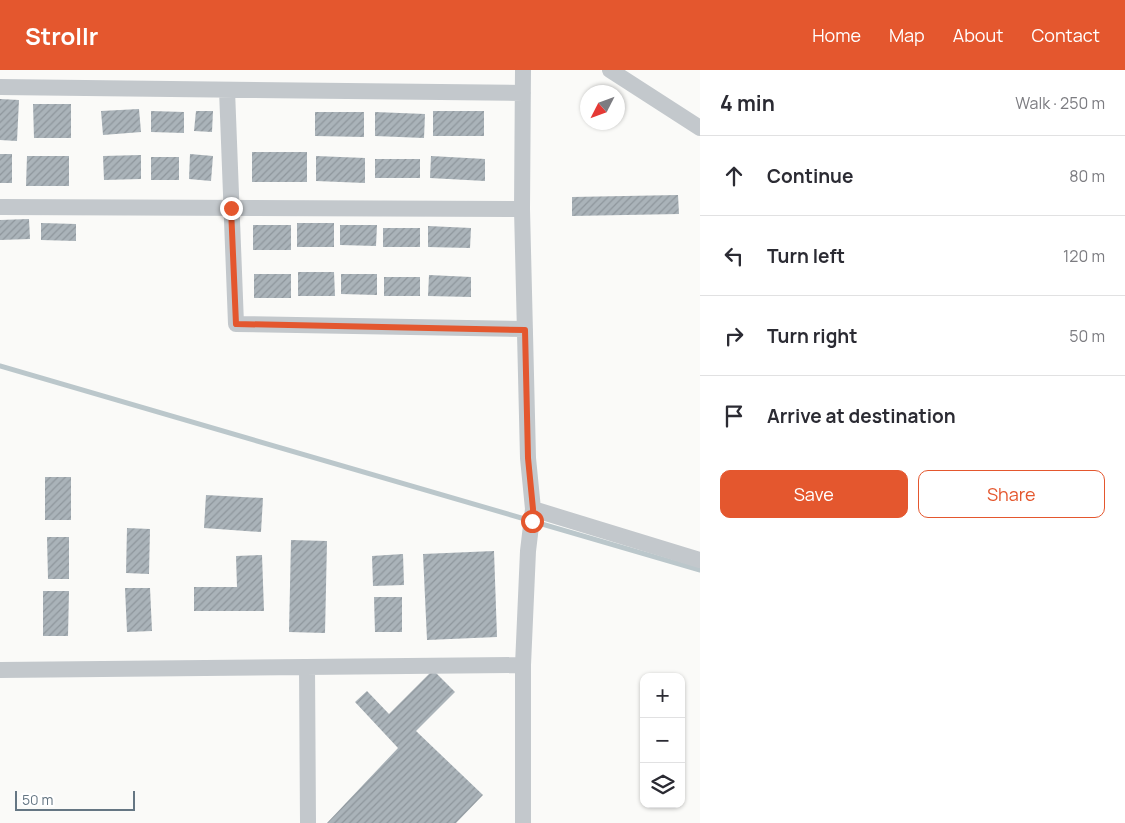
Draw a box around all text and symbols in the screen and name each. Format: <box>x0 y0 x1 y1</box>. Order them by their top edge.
text: Strollr <box>25 19 98 52</box>
text: Home <box>812 23 861 47</box>
text: Map <box>889 23 925 47</box>
text: About <box>953 23 1003 47</box>
text: Contact <box>1031 23 1100 47</box>
north arrow <box>580 85 625 130</box>
text: 4 min <box>720 89 775 117</box>
text: Walk · 250 m <box>1015 92 1105 114</box>
icon: ahead <box>720 162 748 190</box>
text: Continue <box>767 163 853 189</box>
text: 80 m <box>1069 165 1105 187</box>
route end <box>220 197 243 220</box>
icon: left <box>720 242 748 270</box>
text: Turn left <box>767 243 845 269</box>
text: 120 m <box>1063 245 1105 267</box>
icon: right <box>720 322 748 350</box>
text: Turn right <box>767 323 857 349</box>
text: 50 m <box>1069 325 1105 347</box>
icon: arrive <box>720 402 748 430</box>
text: Arrive at destination <box>767 403 956 429</box>
button: Save <box>720 470 908 518</box>
button: Share <box>918 470 1105 518</box>
route start <box>521 510 544 533</box>
map controls <box>640 673 685 808</box>
button: + <box>640 673 685 718</box>
button: − <box>640 718 685 763</box>
button: layers <box>640 763 685 808</box>
scale bar <box>15 788 135 811</box>
text: 50 m <box>22 790 53 809</box>

